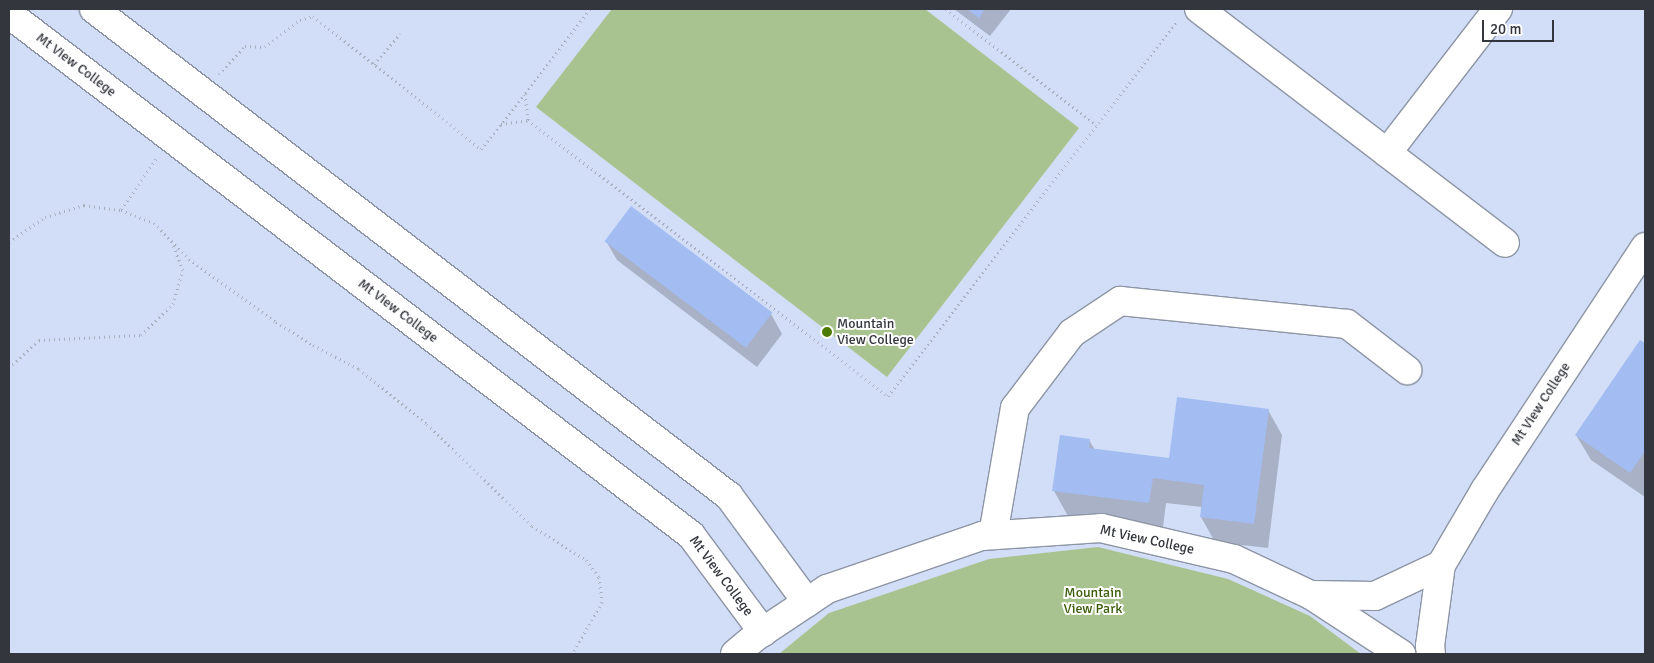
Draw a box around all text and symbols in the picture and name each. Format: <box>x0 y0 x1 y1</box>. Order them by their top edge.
scale bar <box>1484 10 1556 42</box>
text: 20 m <box>1490 20 1521 38</box>
street label: Mt View College <box>33 29 119 101</box>
street label: Mt View College <box>355 275 441 347</box>
place label: Mountain View College <box>837 316 914 348</box>
marker: Mountain View College <box>821 326 833 338</box>
street label: Mt View College <box>1508 359 1574 449</box>
street label: Mt View College <box>1098 522 1196 558</box>
street label: Mt View College <box>685 533 757 619</box>
park label: Mountain View Park <box>1064 585 1122 618</box>

